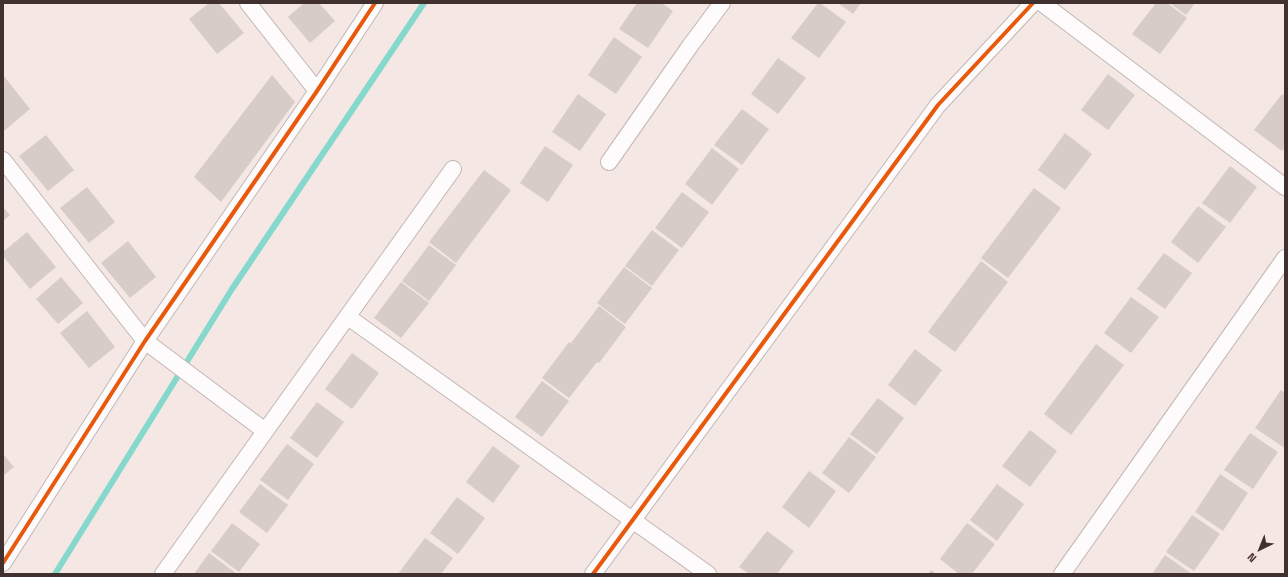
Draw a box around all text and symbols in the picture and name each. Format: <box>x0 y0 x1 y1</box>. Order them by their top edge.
north arrow <box>1240 529 1280 569</box>
text: N <box>1244 550 1259 565</box>

